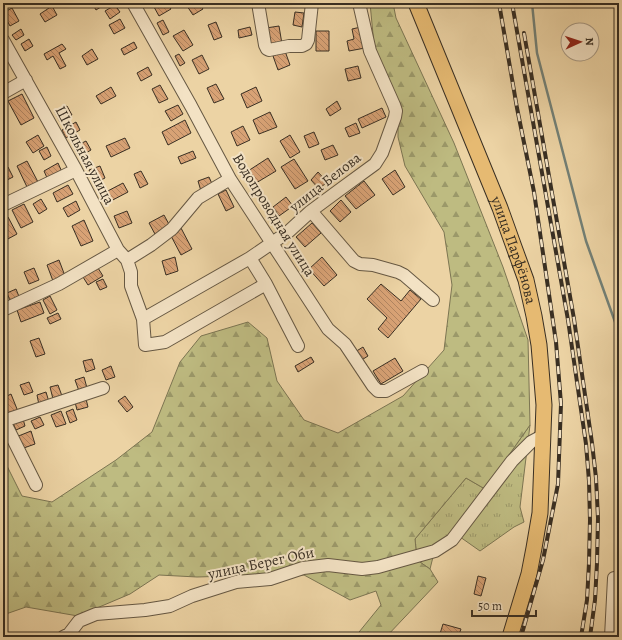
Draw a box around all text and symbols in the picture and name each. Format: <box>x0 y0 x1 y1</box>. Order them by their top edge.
north arrow <box>560 22 600 62</box>
text: N <box>582 37 597 46</box>
street label: Школьная улица <box>51 102 119 208</box>
street label: улица Белова <box>284 148 365 217</box>
street label: Водопроводная улица <box>228 150 320 280</box>
street label: улица Парфёнова <box>486 192 541 306</box>
street label: улица Берег Оби <box>205 542 316 584</box>
scale bar <box>472 592 536 618</box>
text: 50 m <box>478 598 502 614</box>

